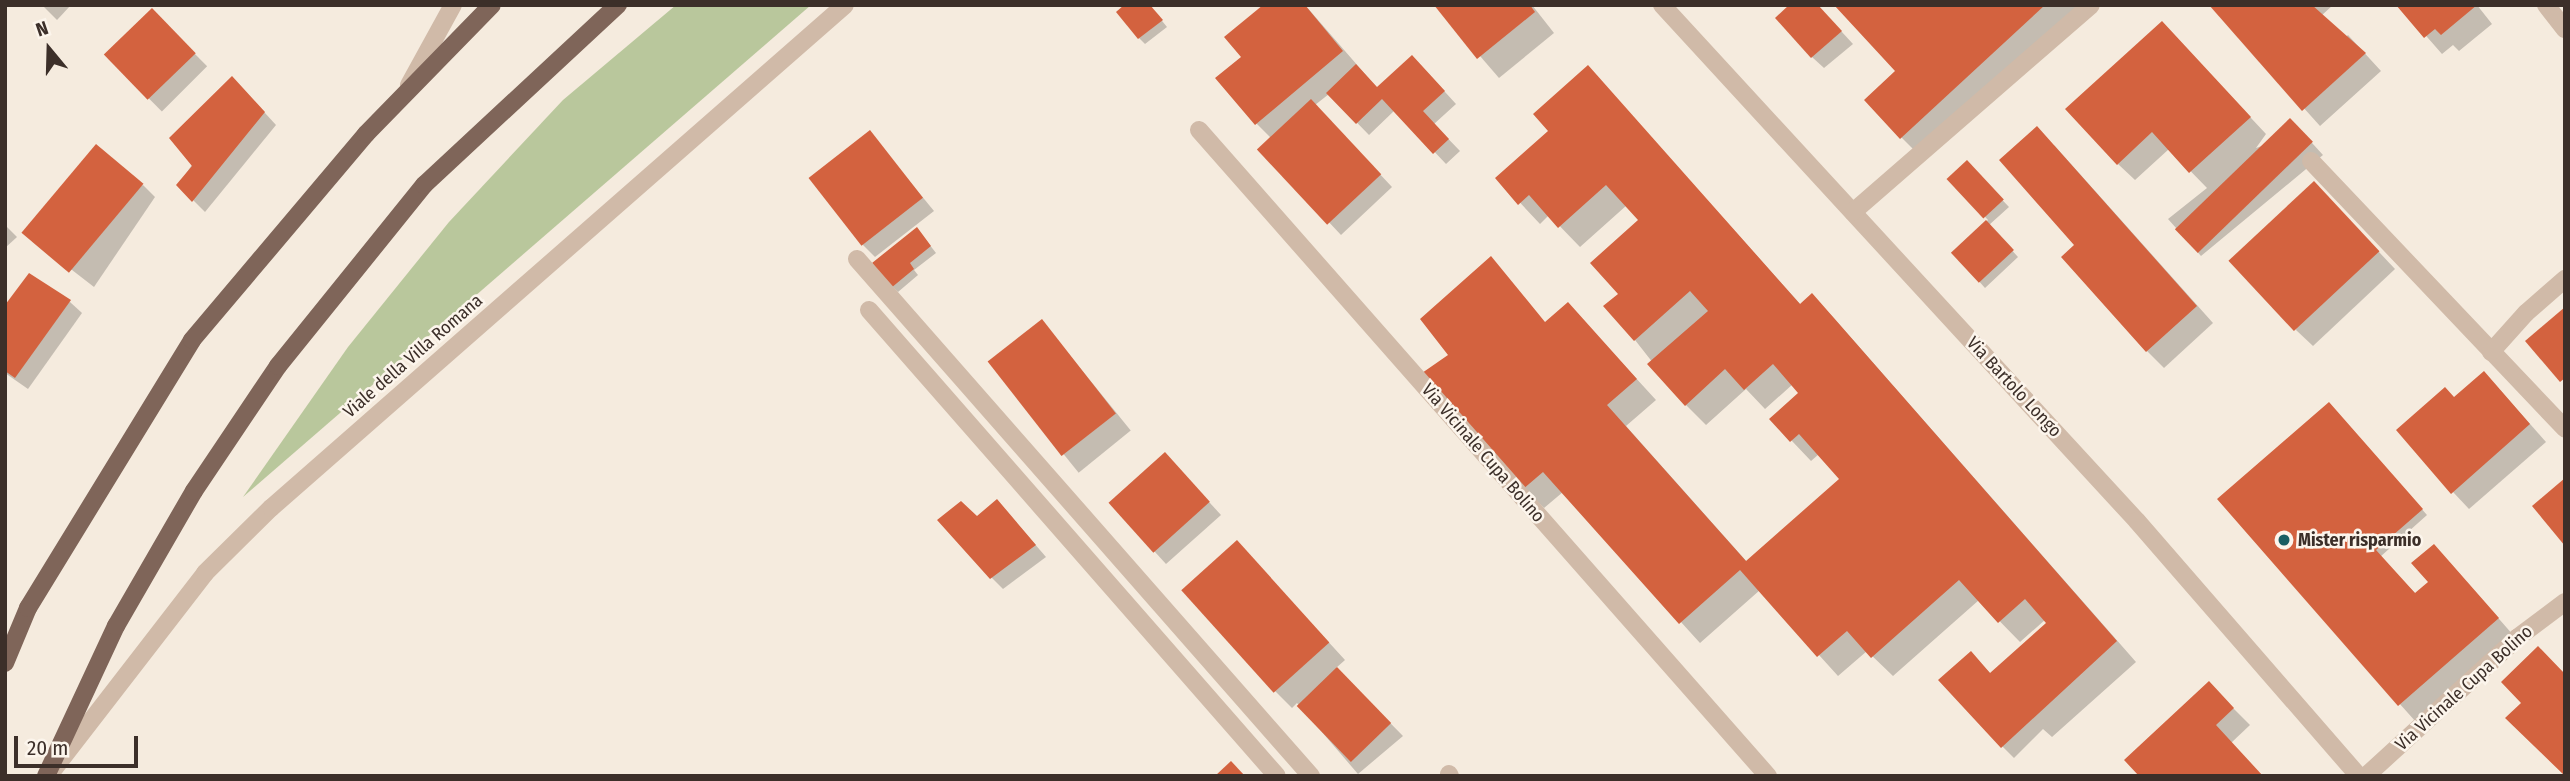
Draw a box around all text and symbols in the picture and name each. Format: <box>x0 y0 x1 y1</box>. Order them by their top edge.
north arrow <box>14 14 84 84</box>
text: N <box>33 16 51 41</box>
street label: Viale della Villa Romana <box>339 290 487 422</box>
street label: Via Bartolo Longo <box>1962 332 2066 442</box>
street label: Via Vicinale Cupa Bolino <box>1417 379 1549 527</box>
place label: Mister risparmio <box>2298 529 2421 551</box>
marker: Mister risparmio <box>2276 532 2292 548</box>
street label: Via Vicinale Cupa Bolino <box>2391 621 2537 755</box>
scale bar <box>18 722 142 766</box>
text: 20 m <box>27 735 68 761</box>

